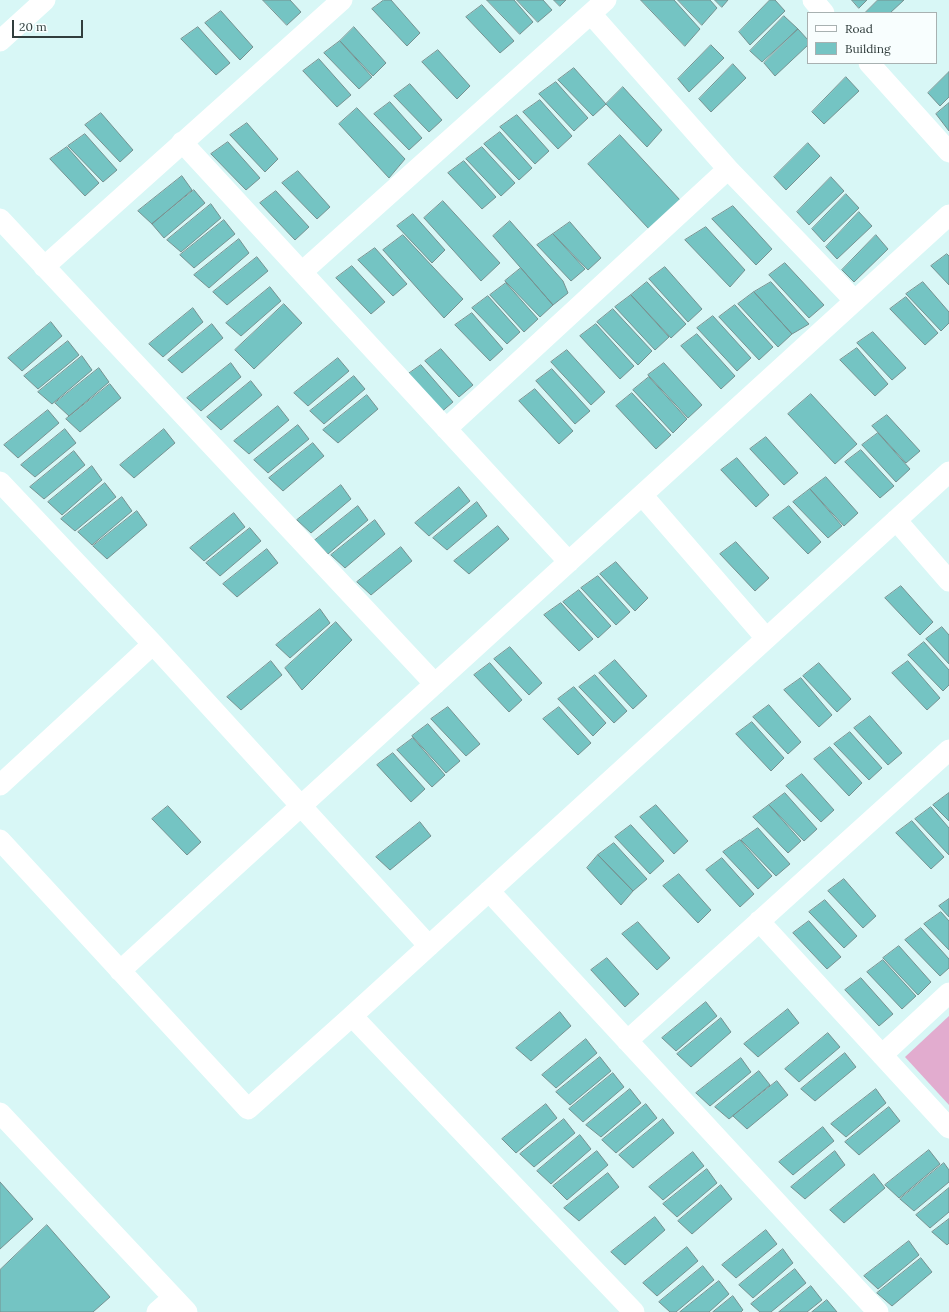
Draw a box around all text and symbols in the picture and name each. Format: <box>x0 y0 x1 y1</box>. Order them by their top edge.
scale bar <box>14 12 85 38</box>
legend <box>807 12 937 64</box>
text: 20 m <box>19 19 47 34</box>
text: Road <box>845 21 873 36</box>
text: Building <box>845 41 891 56</box>

